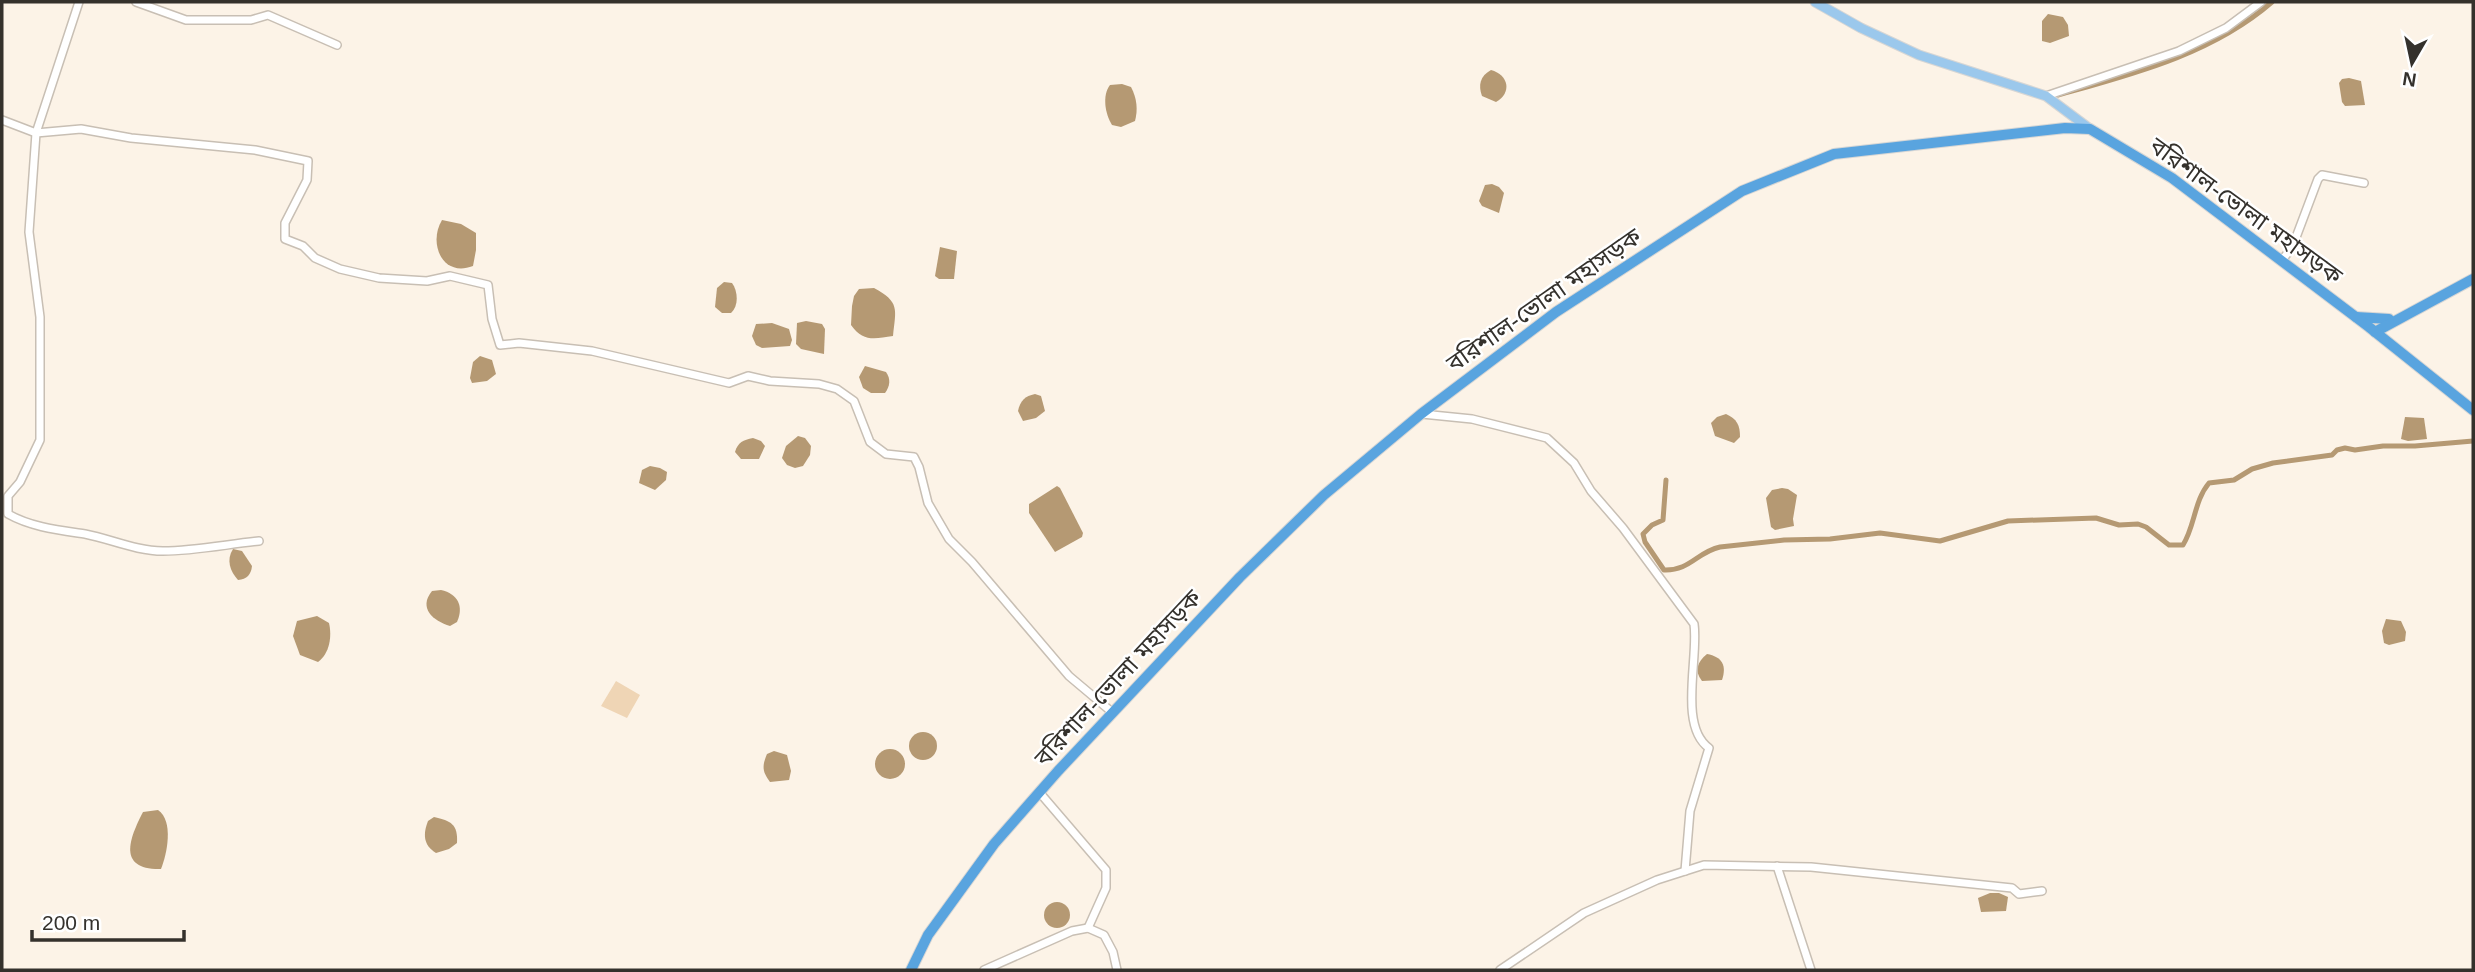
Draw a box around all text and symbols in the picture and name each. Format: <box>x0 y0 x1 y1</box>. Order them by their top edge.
north arrow <box>2377 28 2447 98</box>
text: N <box>2401 68 2418 91</box>
street label: বরিশাল-ভোলা মহাসড়ক <box>2144 131 2348 290</box>
street label: বরিশাল-ভোলা মহাসড়ক <box>1441 222 1647 377</box>
street label: বরিশাল-ভোলা মহাসড়ক <box>1028 584 1207 772</box>
scale bar <box>32 898 184 942</box>
text: 200 m <box>42 911 100 934</box>

